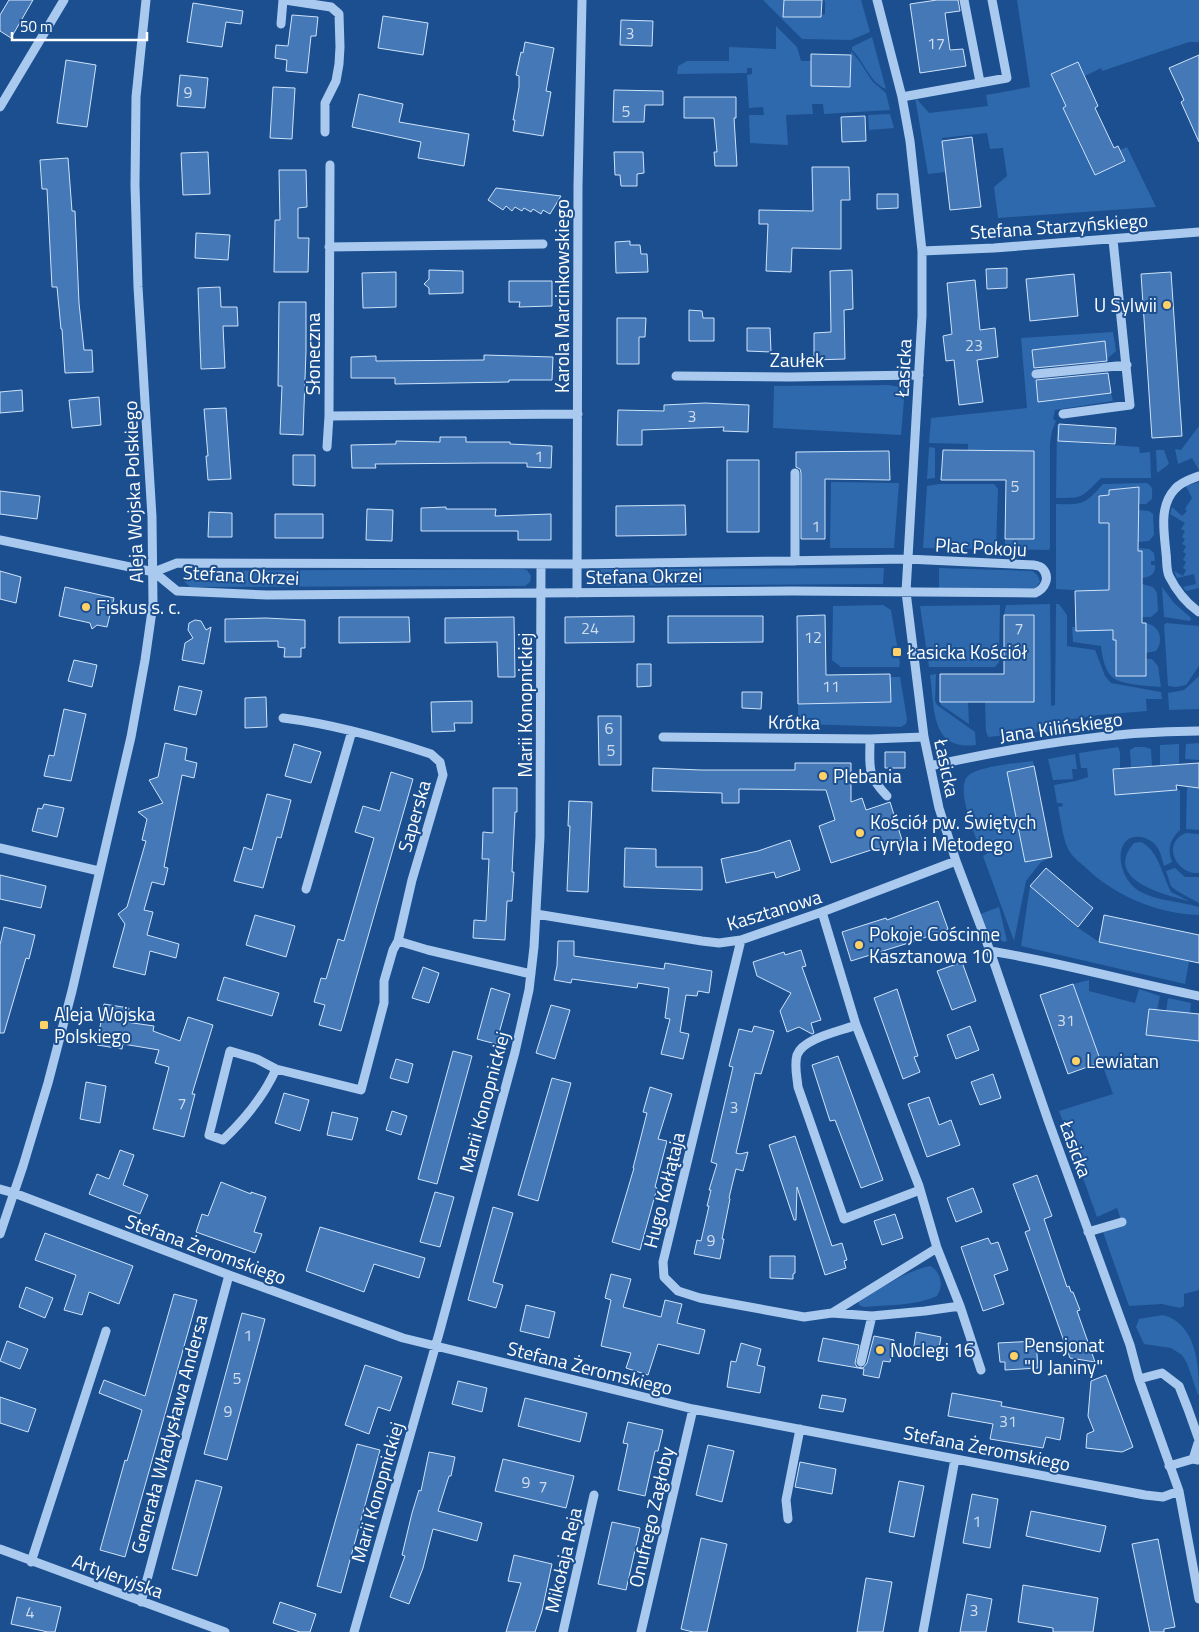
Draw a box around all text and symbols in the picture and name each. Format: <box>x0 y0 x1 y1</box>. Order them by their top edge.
scale bar <box>12 10 148 42</box>
text: 50 m <box>20 15 53 38</box>
house number: 3 <box>626 21 634 45</box>
house number: 17 <box>927 31 945 55</box>
house number: 9 <box>184 80 193 104</box>
house number: 5 <box>622 99 631 123</box>
street label: Karola Marcinkowskiego <box>547 199 576 393</box>
street label: Stefana Starzyńskiego <box>969 205 1149 246</box>
place label: U Sylwii <box>1094 290 1157 319</box>
marker: U Sylwii <box>1161 299 1173 311</box>
street label: Słoneczna <box>298 312 327 395</box>
house number: 23 <box>965 333 983 357</box>
street label: Łasicka <box>886 338 919 399</box>
street label: Zaułek <box>770 345 824 374</box>
street label: Aleja Wojska Polskiego <box>115 400 150 584</box>
house number: 3 <box>688 404 696 428</box>
house number: 1 <box>535 444 543 468</box>
house number: 5 <box>1011 474 1020 498</box>
house number: 1 <box>812 514 820 538</box>
street label: Plac Pokoju <box>934 530 1028 563</box>
street label: Stefana Okrzei <box>182 557 300 592</box>
street label: Stefana Okrzei <box>585 560 703 591</box>
place label: Fiskus s. c. <box>96 592 181 621</box>
marker: Fiskus s. c. <box>80 601 92 613</box>
house number: 24 <box>581 616 599 640</box>
house number: 7 <box>1015 616 1023 640</box>
house number: 12 <box>804 625 822 649</box>
street label: Marii Konopnickiej <box>510 632 539 778</box>
place label: Łasicka Kościół <box>906 637 1028 666</box>
marker: Łasicka Kościół <box>891 646 903 658</box>
house number: 11 <box>822 674 840 698</box>
street label: Jana Kilińskiego <box>997 704 1124 750</box>
street label: Krótka <box>768 707 821 736</box>
house number: 6 <box>605 716 614 740</box>
street label: Łasicka <box>927 735 968 800</box>
house number: 5 <box>607 738 616 762</box>
place label: Plebania <box>833 761 902 790</box>
marker: Plebania <box>817 770 829 782</box>
street label: Saperska <box>389 776 438 855</box>
place label: Kościół pw. Świętych Cyryla i Metodego <box>870 807 1037 858</box>
marker: Kościół pw. Świętych Cyryla i Metodego <box>854 827 866 839</box>
street label: Kasztanowa <box>723 881 825 938</box>
place label: Pokoje Gościnne Kasztanowa 10 <box>869 919 1000 970</box>
marker: Pokoje Gościnne Kasztanowa 10 <box>853 939 865 951</box>
place label: Aleja Wojska Polskiego <box>54 999 156 1050</box>
house number: 31 <box>1057 1008 1075 1032</box>
marker: Aleja Wojska Polskiego <box>38 1019 50 1031</box>
street label: Marii Konopnickiej <box>451 1028 516 1176</box>
place label: Lewiatan <box>1086 1046 1159 1075</box>
marker: Lewiatan <box>1070 1055 1082 1067</box>
house number: 7 <box>178 1091 186 1115</box>
house number: 3 <box>730 1095 738 1119</box>
street label: Łasicka <box>1052 1115 1100 1182</box>
street label: Hugo Kołłątaja <box>635 1128 692 1251</box>
street label: Stefana Żeromskiego <box>122 1206 291 1291</box>
house number: 9 <box>707 1228 716 1252</box>
street label: Generała Władysława Andersa <box>123 1311 215 1557</box>
house number: 1 <box>244 1323 252 1347</box>
place label: Pensjonat "U Janiny" <box>1024 1330 1105 1381</box>
street label: Stefana Żeromskiego <box>504 1333 676 1402</box>
place label: Noclegi 16 <box>890 1335 974 1364</box>
marker: Noclegi 16 <box>874 1344 886 1356</box>
marker: Pensjonat "U Janiny" <box>1008 1350 1020 1362</box>
house number: 5 <box>233 1366 242 1390</box>
house number: 9 <box>224 1399 233 1423</box>
house number: 31 <box>999 1409 1017 1433</box>
street label: Stefana Żeromskiego <box>901 1417 1073 1478</box>
street label: Marii Konopnickiej <box>343 1418 410 1566</box>
street label: Onufrego Zagłoby <box>620 1444 681 1590</box>
house number: 9 <box>522 1470 531 1494</box>
house number: 7 <box>539 1474 547 1498</box>
street label: Mikołaja Reja <box>536 1504 589 1615</box>
house number: 1 <box>973 1509 981 1533</box>
street label: Artyleryjska <box>69 1546 168 1606</box>
house number: 3 <box>970 1598 978 1622</box>
house number: 4 <box>26 1600 35 1624</box>

